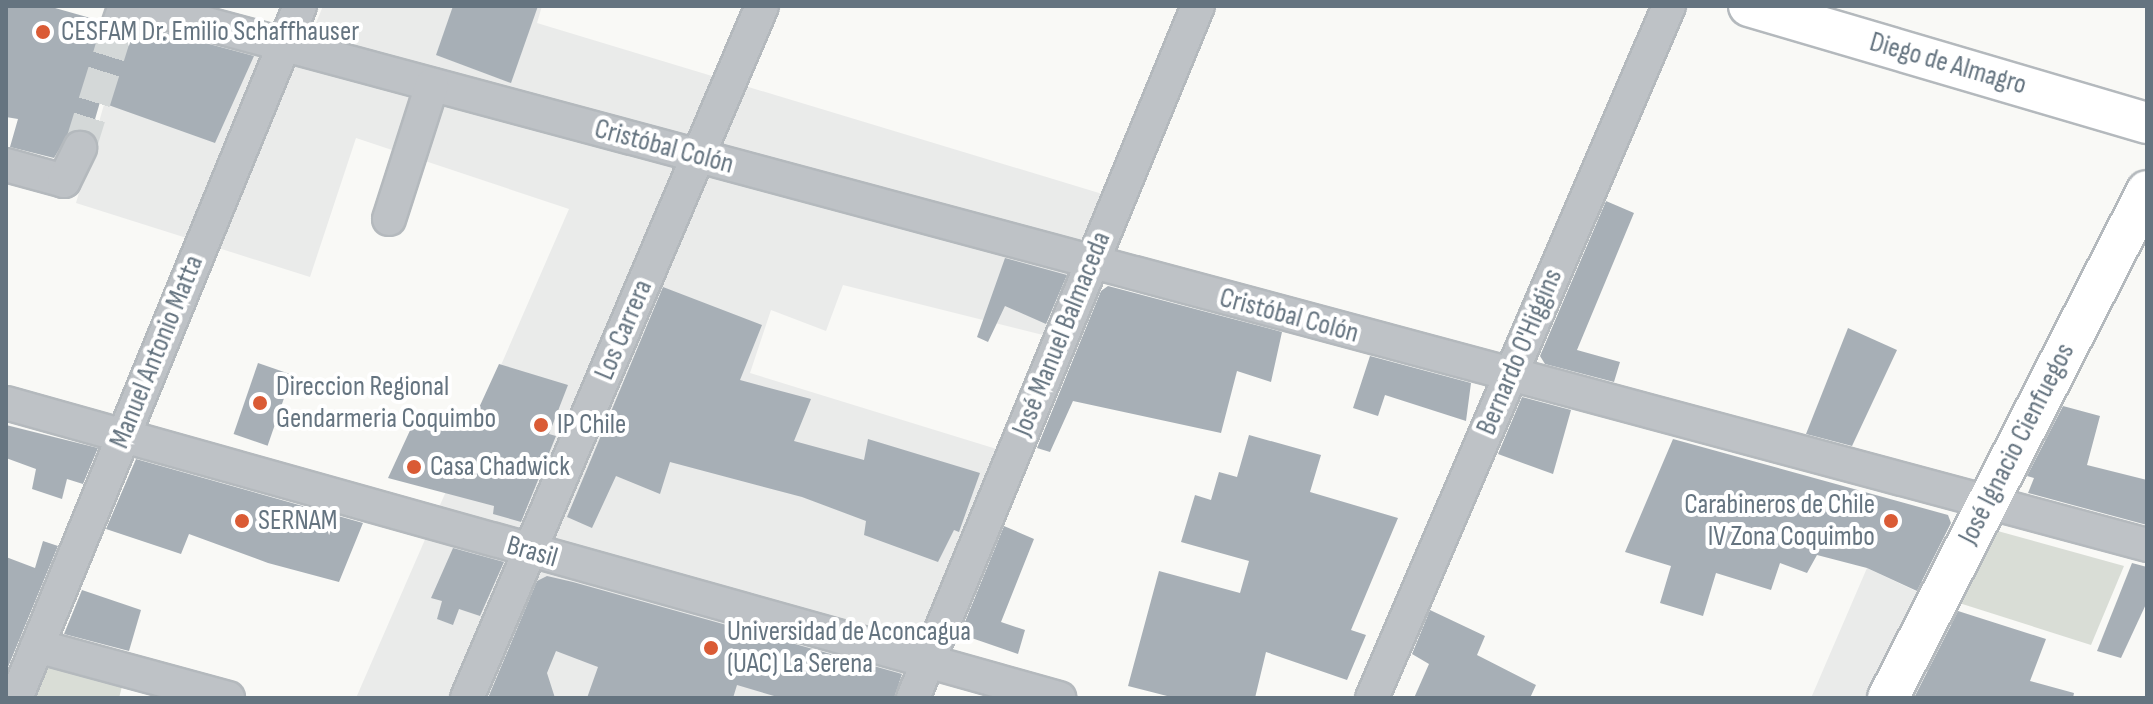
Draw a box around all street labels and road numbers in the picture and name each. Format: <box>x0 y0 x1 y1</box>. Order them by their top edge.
street label: Diego de Almagro <box>1866 26 2030 102</box>
street label: Cristóbal Colón <box>591 112 737 182</box>
street label: José Manuel Balmaceda <box>1006 227 1118 441</box>
street label: Manuel Antonio Matta <box>103 251 211 453</box>
street label: Bernardo O'Higgins <box>1470 264 1570 440</box>
street label: Los Carrera <box>588 275 660 385</box>
street label: Cristóbal Colón <box>1216 281 1362 351</box>
street label: José Ignacio Cienfuegos <box>1952 338 2082 550</box>
street label: Brasil <box>503 529 561 575</box>

